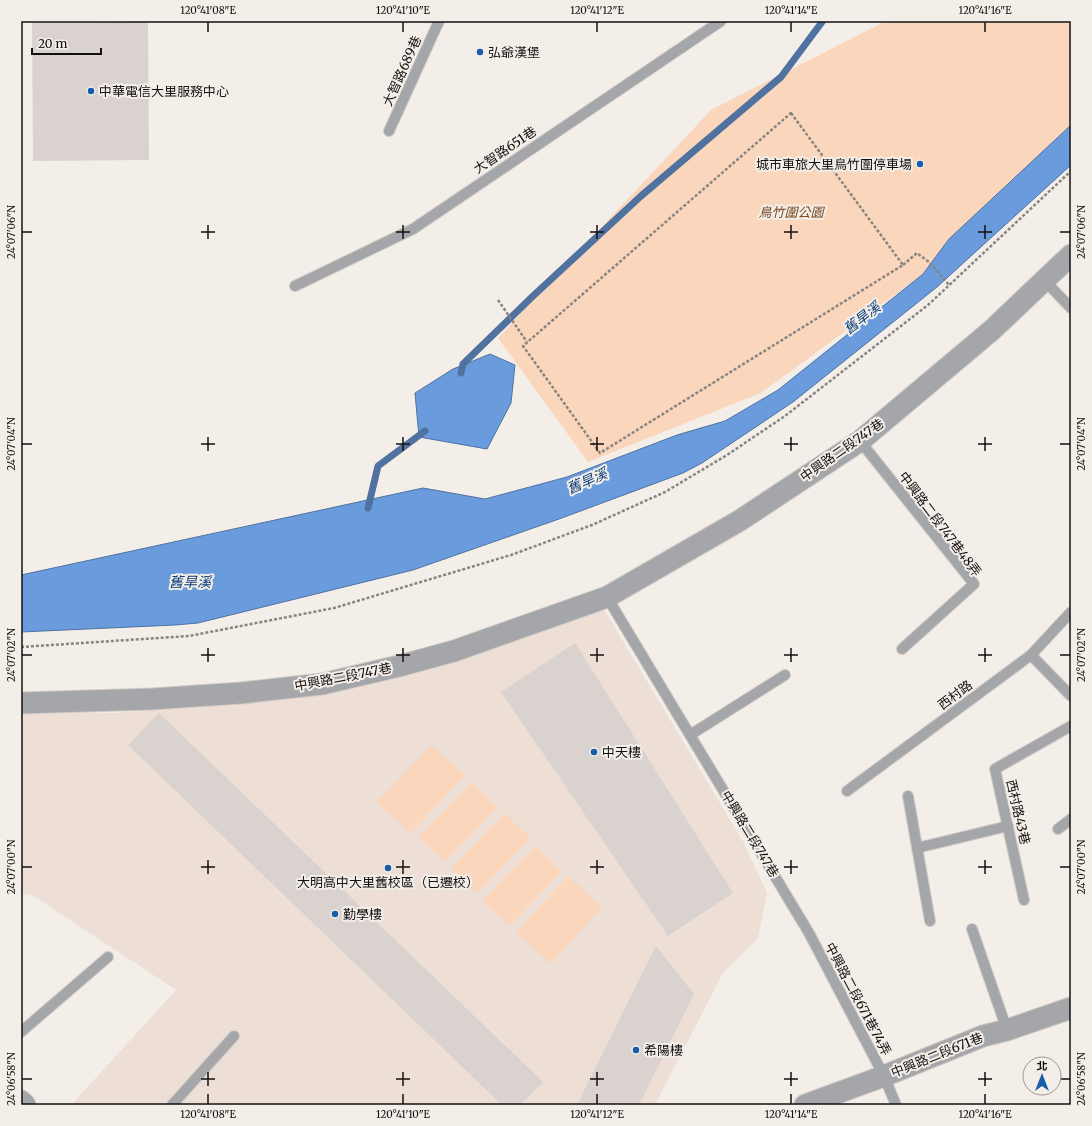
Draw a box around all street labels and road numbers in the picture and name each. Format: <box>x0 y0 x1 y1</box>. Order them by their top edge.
street label: 大智路689巷 <box>379 33 425 109</box>
street label: 大智路651巷 <box>470 123 540 177</box>
street label: 中興路二段747巷 <box>797 415 887 485</box>
street label: 中興路二段747巷48弄 <box>895 468 985 580</box>
street label: 中興路二段747巷 <box>293 659 393 695</box>
street label: 西村路 <box>934 676 976 714</box>
street label: 西村路43巷 <box>1002 778 1034 846</box>
street label: 中興路二段747巷 <box>717 787 783 881</box>
street label: 中興路二段671巷74弄 <box>821 940 895 1058</box>
street label: 中興路二段671巷 <box>888 1029 986 1081</box>

